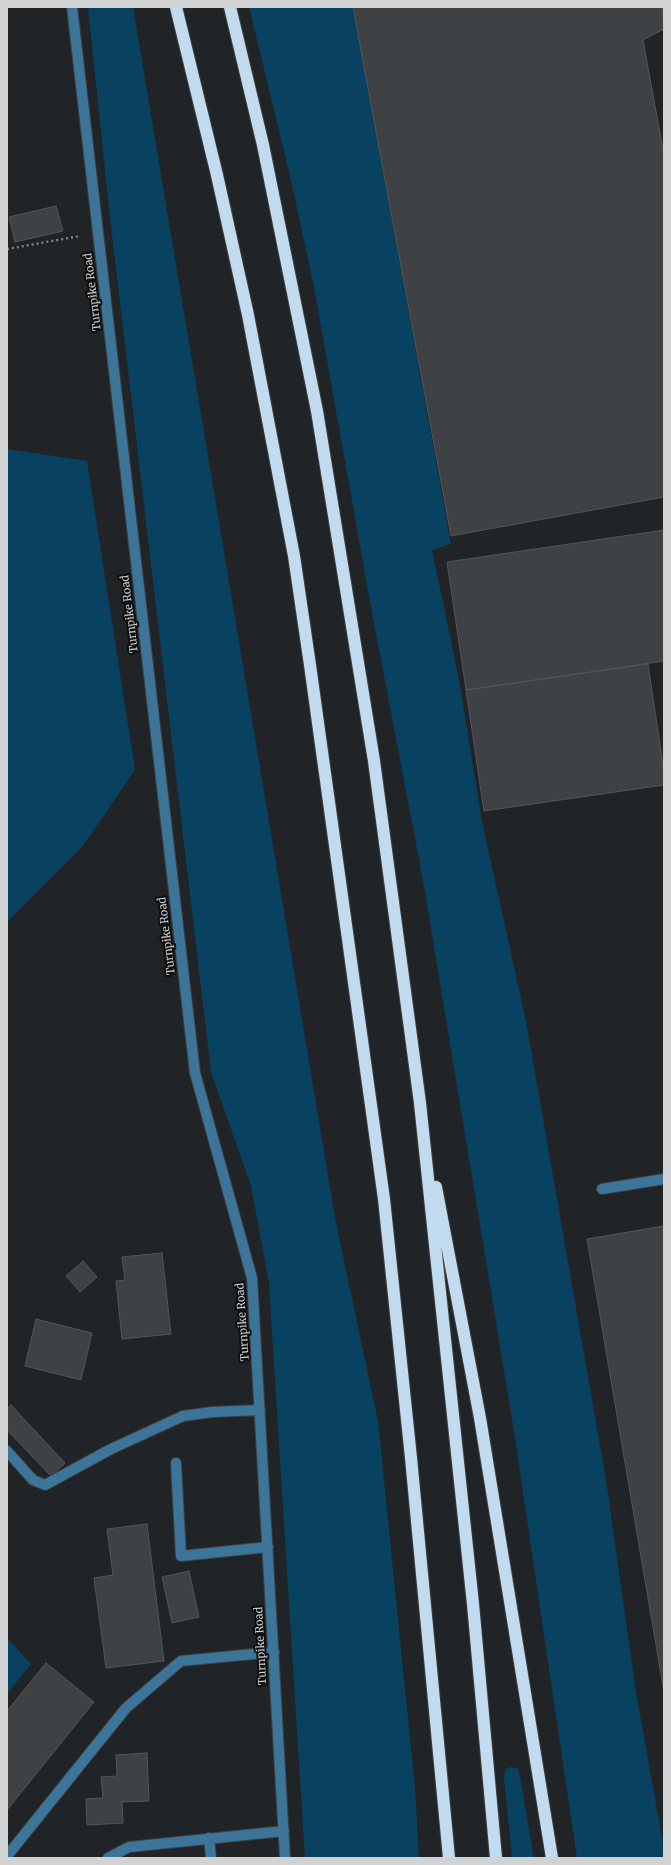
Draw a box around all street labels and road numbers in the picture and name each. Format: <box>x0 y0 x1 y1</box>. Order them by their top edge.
street label: Turnpike Road <box>82 252 104 332</box>
street label: Turnpike Road <box>119 574 141 654</box>
street label: Turnpike Road <box>156 896 178 976</box>
street label: Turnpike Road <box>234 1282 252 1362</box>
street label: Turnpike Road <box>252 1606 270 1686</box>

